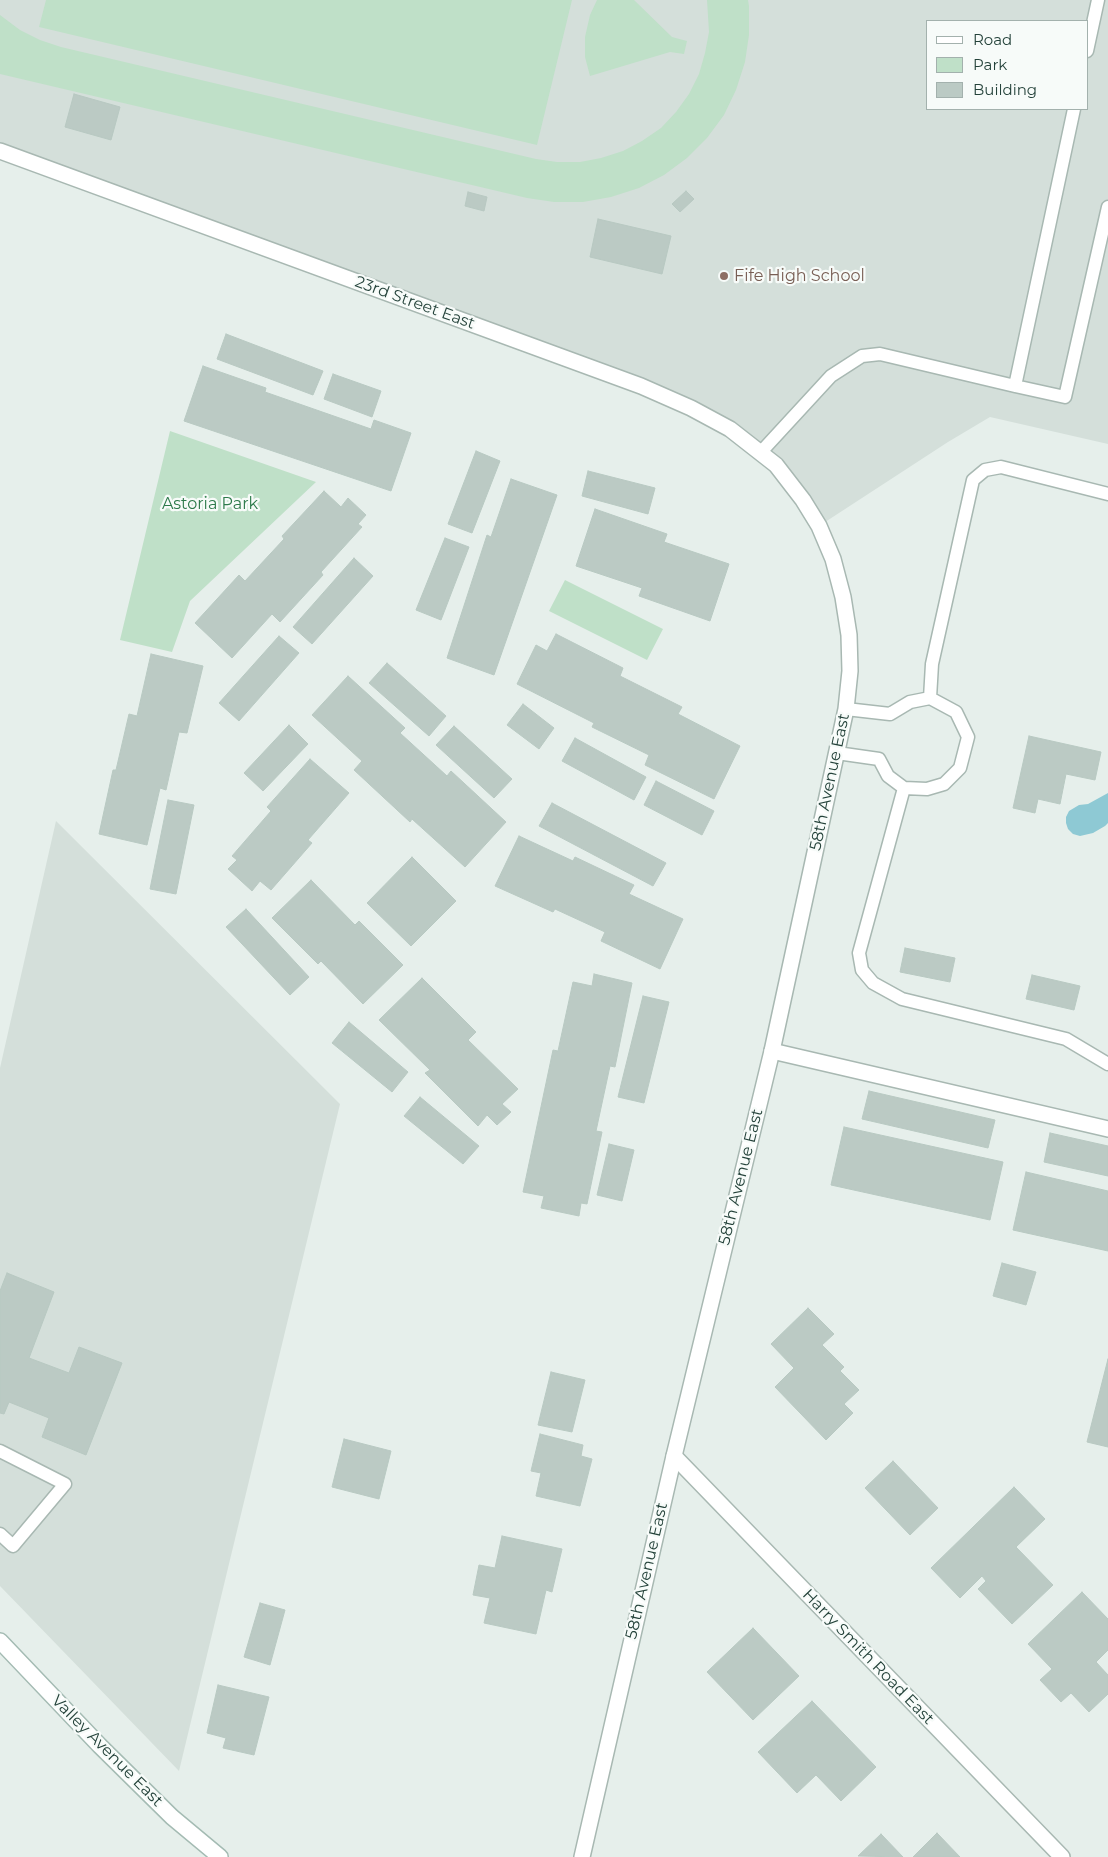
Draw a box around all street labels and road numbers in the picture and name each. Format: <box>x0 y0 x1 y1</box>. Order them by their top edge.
street label: 23rd Street East <box>352 272 478 334</box>
street label: 58th Avenue East <box>806 712 854 852</box>
street label: 58th Avenue East <box>715 1107 767 1247</box>
street label: 58th Avenue East <box>622 1501 672 1641</box>
street label: Harry Smith Road East <box>798 1585 938 1729</box>
street label: Valley Avenue East <box>47 1691 167 1811</box>

